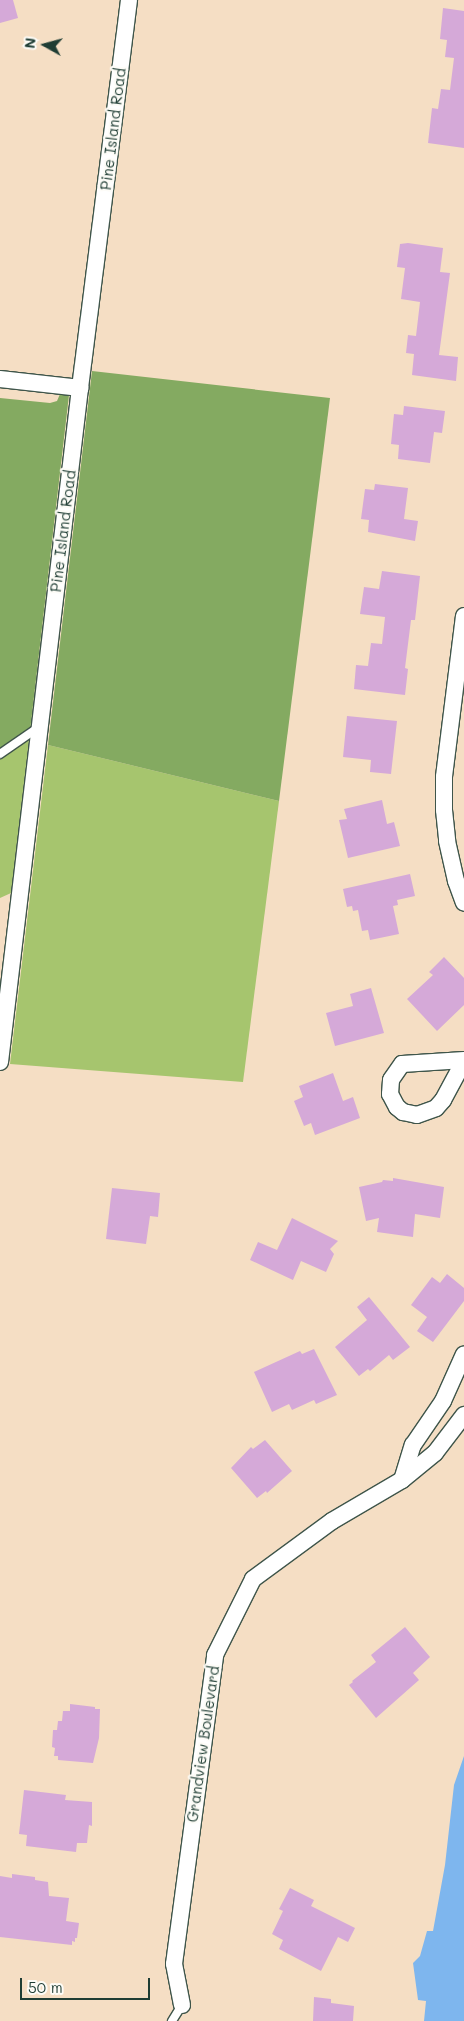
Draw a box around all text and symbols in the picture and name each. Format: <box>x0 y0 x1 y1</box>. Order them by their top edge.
north arrow <box>20 20 70 70</box>
text: N <box>20 37 40 50</box>
street label: Pine Island Road <box>97 67 129 191</box>
street label: Pine Island Road <box>47 469 79 593</box>
street label: Grandview Boulevard <box>183 1665 223 1823</box>
scale bar <box>22 1968 152 2000</box>
text: 50 m <box>28 1977 63 1997</box>

